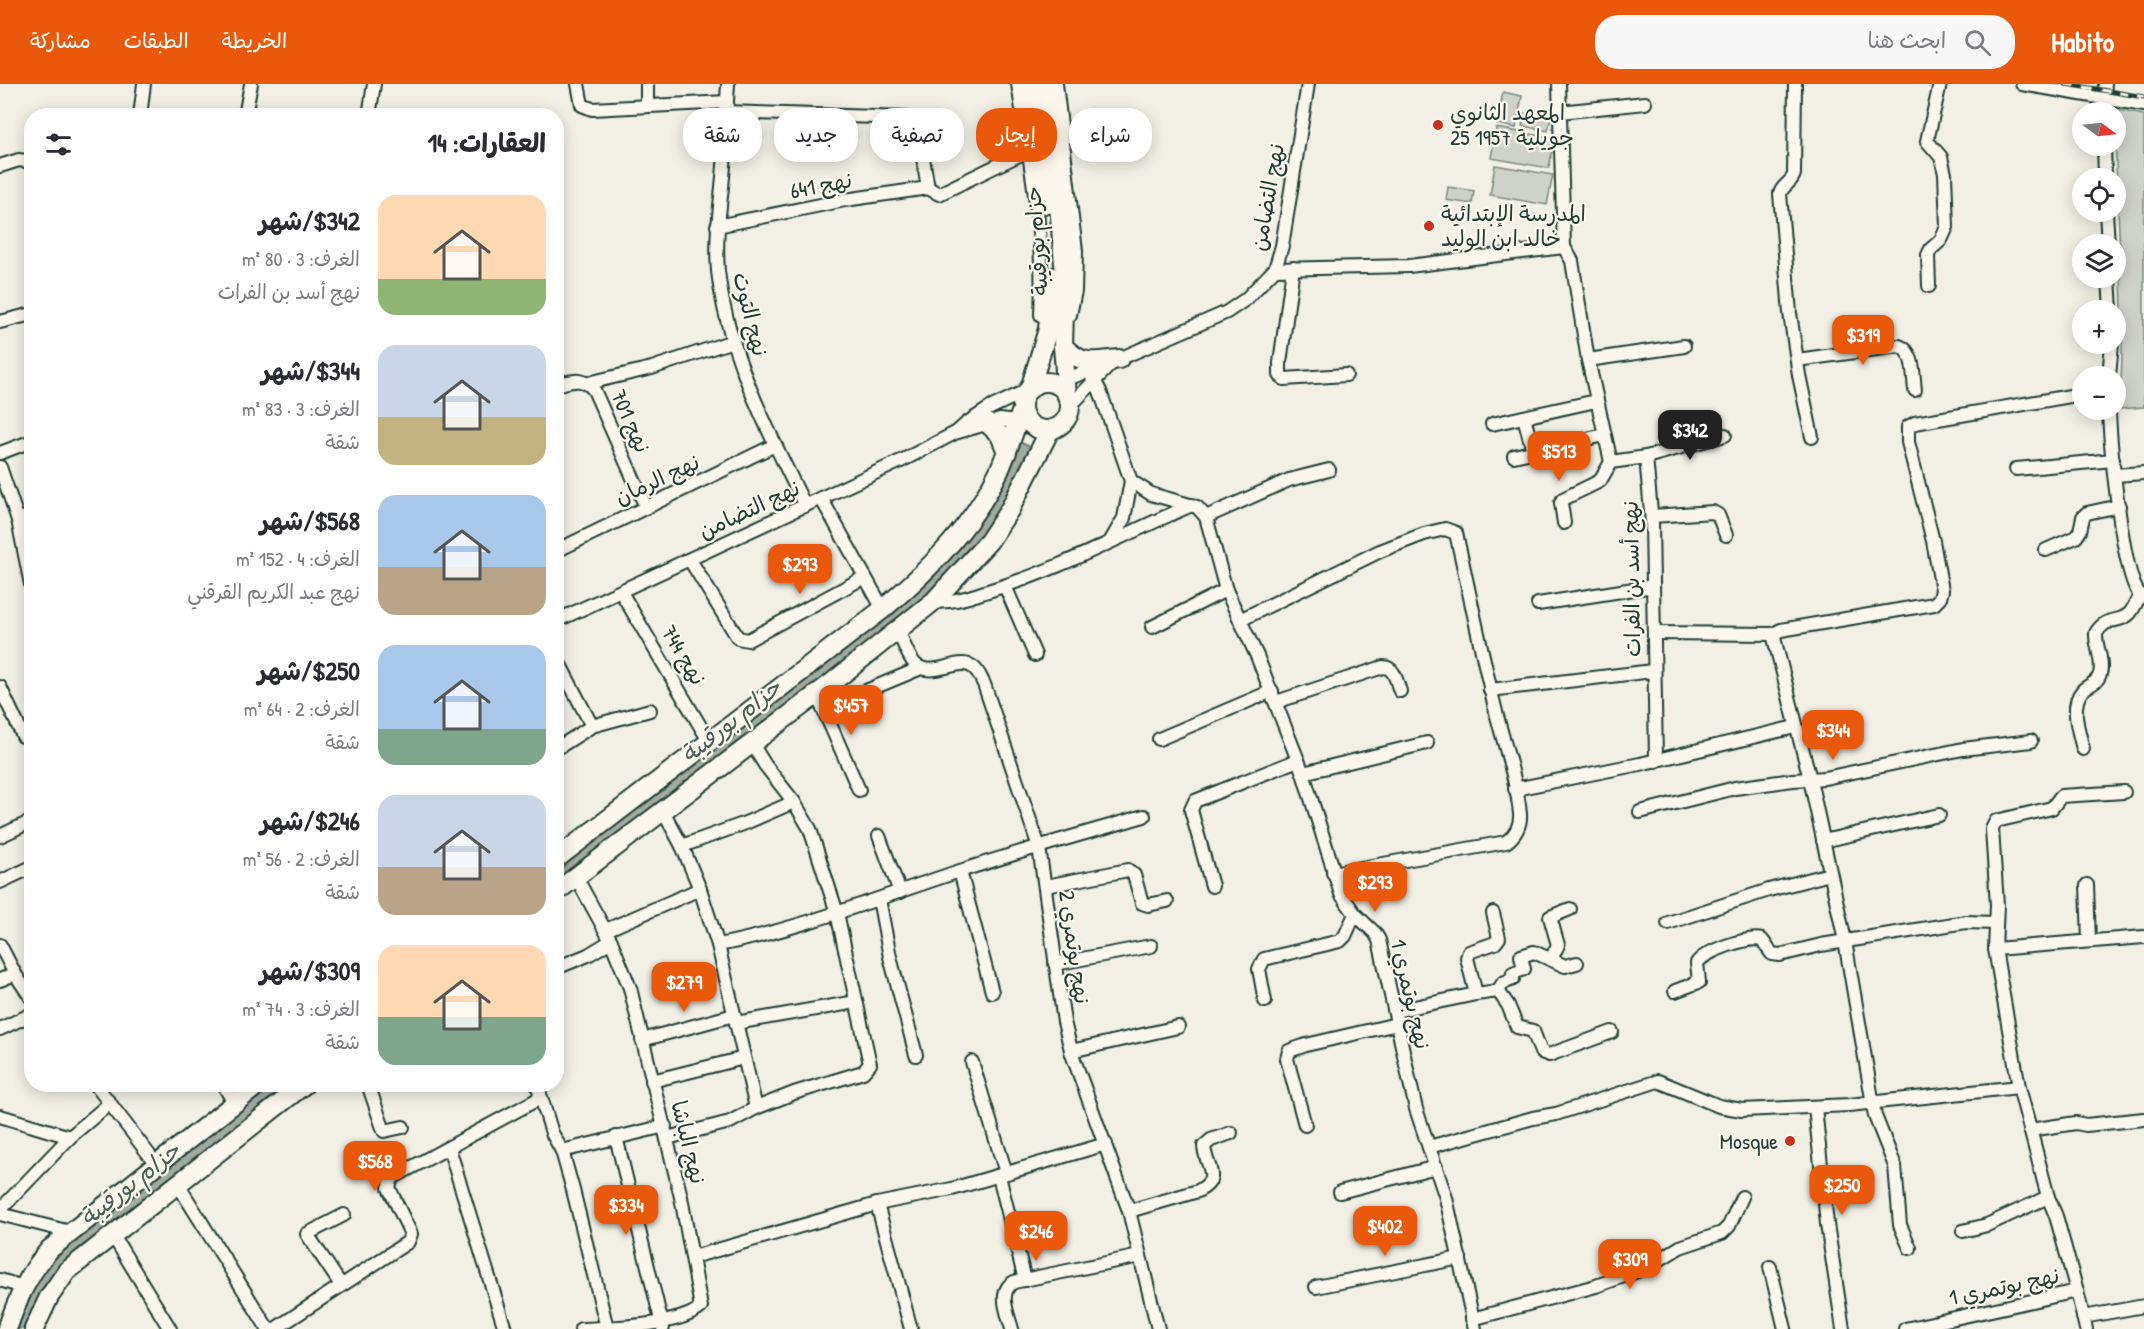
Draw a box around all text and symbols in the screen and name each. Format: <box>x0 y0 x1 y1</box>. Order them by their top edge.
search box <box>1595 15 2015 69</box>
text: Habito <box>2051 23 2114 61</box>
text: ابحث هنا <box>1868 25 1946 55</box>
text: مشاركة <box>30 26 91 55</box>
text: الطبقات <box>124 26 189 55</box>
text: الخريطة <box>222 26 287 55</box>
icon: search <box>1961 26 1994 59</box>
place label: المعهد الثانوي 25 جويلية 1957 <box>1450 97 1574 152</box>
north arrow <box>2072 102 2126 156</box>
map controls <box>2072 102 2126 420</box>
chip: شقة <box>683 108 762 162</box>
chip: جديد <box>774 108 858 162</box>
chip: تصفية <box>870 108 964 162</box>
chip: إيجار <box>976 108 1057 162</box>
chip: شراء <box>1069 108 1152 162</box>
marker: المعهد الثانوي 25 جويلية 1957 <box>1431 118 1445 132</box>
text: العقارات: 14 <box>428 125 546 160</box>
icon: filters <box>42 128 75 161</box>
street label: نهج التضامن <box>1243 141 1292 253</box>
street label: نهج 641 <box>787 164 855 207</box>
button: locate <box>2072 168 2126 222</box>
street label: حزام بورقيبة <box>1017 185 1057 297</box>
place label: المدرسة الإبتدائية خالد ابن الوليد <box>1441 198 1586 253</box>
text: $342/شهر <box>259 203 360 238</box>
icon: home <box>426 219 498 291</box>
marker: المدرسة الإبتدائية خالد ابن الوليد <box>1422 219 1436 233</box>
button: layers <box>2072 234 2126 288</box>
text: الغرف: 3 · 80 m² <box>242 245 360 272</box>
street label: نهج التوت <box>725 269 776 359</box>
text: نهج أسد بن الفرات <box>218 278 360 305</box>
button: + <box>2072 300 2126 354</box>
pin: $319 <box>1827 315 1899 366</box>
text: $319 <box>1846 321 1880 348</box>
text: $344/شهر <box>261 353 360 388</box>
button: − <box>2072 366 2126 420</box>
icon: home <box>426 369 498 441</box>
street label: نهج 701 <box>603 385 658 458</box>
text: الغرف: 3 · 83 m² <box>242 395 360 422</box>
pin: $342 <box>1654 410 1726 461</box>
text: $342 <box>1672 416 1708 443</box>
text: شقة <box>325 428 360 455</box>
pin: $513 <box>1523 431 1595 482</box>
text: $513 <box>1542 437 1576 464</box>
street label: نهج الرمان <box>610 446 705 513</box>
street label: نهج التضامن <box>693 472 805 546</box>
street label: نهج أسد بن الفرات <box>1615 500 1648 658</box>
text: $568/شهر <box>260 503 360 538</box>
icon: home <box>426 519 498 591</box>
pin: $293 <box>764 544 836 595</box>
text: الغرف: 4 · 152 m² <box>236 545 360 572</box>
text: $293 <box>782 550 818 577</box>
text: نهج عبد الكريم القرقني <box>187 578 360 605</box>
street label: نهج 744 <box>654 619 714 691</box>
text: $250/شهر <box>258 653 360 688</box>
icon: home <box>426 669 498 741</box>
water label: حزام بورقيبة <box>673 670 790 773</box>
pin: $457 <box>815 685 887 736</box>
text: $457 <box>833 691 869 718</box>
text: الغرف: 2 · 64 m² <box>244 695 360 722</box>
pin: $344 <box>1797 710 1869 761</box>
text: $344 <box>1816 716 1850 743</box>
text: شقة <box>325 728 360 755</box>
text: $246/شهر <box>260 803 360 838</box>
icon: home <box>426 819 498 891</box>
text: الغرف: 2 · 56 m² <box>243 845 360 872</box>
pin: $293 <box>1339 862 1411 913</box>
text: $293 <box>1357 868 1393 895</box>
text: شقة <box>325 878 360 905</box>
street label: نهج بوتمري 2 <box>1050 888 1098 1006</box>
street label: نهج بوتمري 1 <box>1382 936 1438 1052</box>
text: $309/شهر <box>260 953 360 988</box>
pin: $279 <box>648 962 720 1013</box>
text: $279 <box>666 968 702 995</box>
icon: home <box>426 969 498 1041</box>
text: الغرف: 3 · 74 m² <box>242 995 360 1022</box>
text: شقة <box>325 1028 360 1055</box>
street label: نهج الباشا <box>663 1097 714 1187</box>
place label: Mosque <box>1720 1126 1778 1156</box>
water label: حزام بورقيبة <box>72 1133 189 1236</box>
marker: Mosque <box>1783 1134 1797 1148</box>
pin: $568 <box>339 1141 411 1192</box>
text: $568 <box>357 1147 393 1174</box>
pin: $250 <box>1806 1165 1878 1216</box>
text: $250 <box>1824 1171 1860 1198</box>
pin: $334 <box>590 1185 662 1236</box>
text: $334 <box>608 1191 644 1218</box>
pin: $402 <box>1349 1206 1421 1257</box>
pin: $246 <box>1000 1211 1072 1262</box>
text: $402 <box>1367 1212 1403 1239</box>
text: $246 <box>1019 1217 1053 1244</box>
pin: $309 <box>1594 1239 1666 1290</box>
text: $309 <box>1612 1245 1648 1272</box>
street label: نهج بوتمري 1 <box>1946 1260 2062 1314</box>

